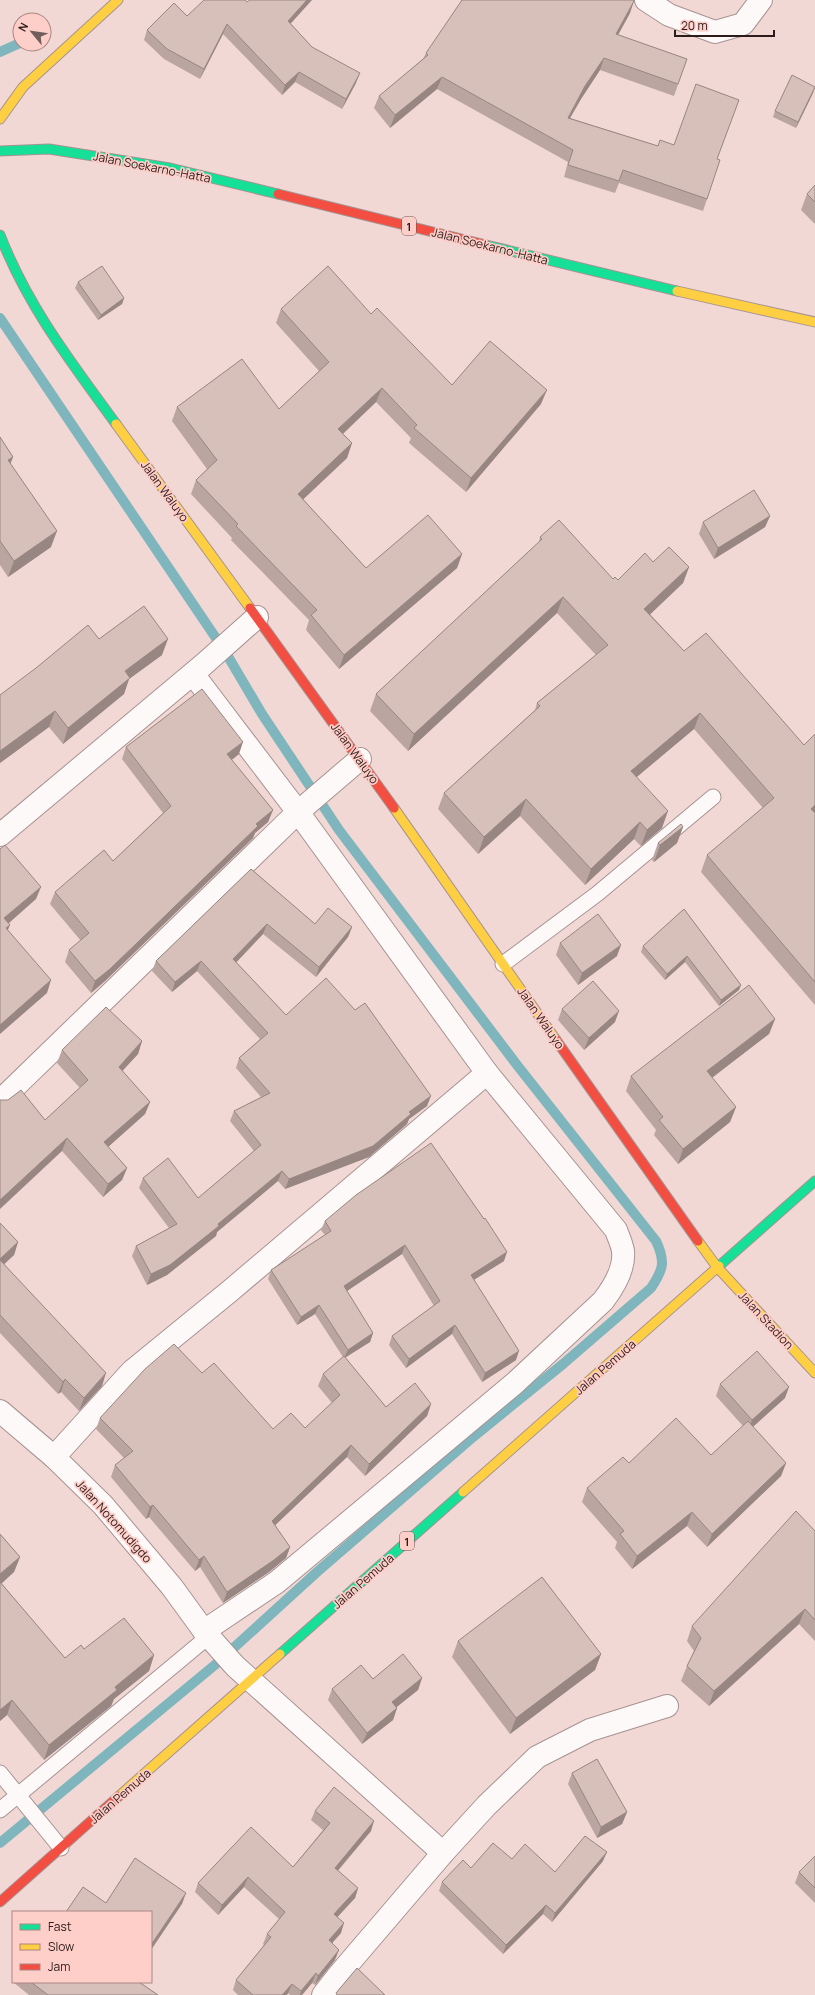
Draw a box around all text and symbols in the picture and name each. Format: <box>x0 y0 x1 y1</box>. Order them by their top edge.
north arrow <box>12 12 52 52</box>
scale bar <box>675 12 774 38</box>
text: 20 m <box>681 17 708 34</box>
text: N <box>14 20 31 34</box>
street label: Jalan Soekarno-Hatta <box>92 147 212 187</box>
road number: 1 <box>402 217 416 235</box>
street label: Jalan Soekarno-Hatta <box>430 223 550 269</box>
street label: Jalan Waluyo <box>137 457 193 525</box>
street label: Jalan Waluyo <box>327 719 383 787</box>
street label: Jalan Waluyo <box>513 984 569 1052</box>
street label: Jalan Stadion <box>734 1287 798 1353</box>
street label: Jalan Pemuda <box>571 1336 639 1398</box>
street label: Jalan Notomudigdo <box>72 1476 156 1566</box>
road number: 1 <box>400 1532 414 1550</box>
street label: Jalan Pemuda <box>329 1550 397 1612</box>
street label: Jalan Pemuda <box>86 1765 154 1827</box>
legend <box>12 1911 152 1983</box>
text: Fast <box>48 1918 72 1935</box>
text: Slow <box>48 1938 74 1955</box>
text: Jam <box>48 1958 70 1975</box>

